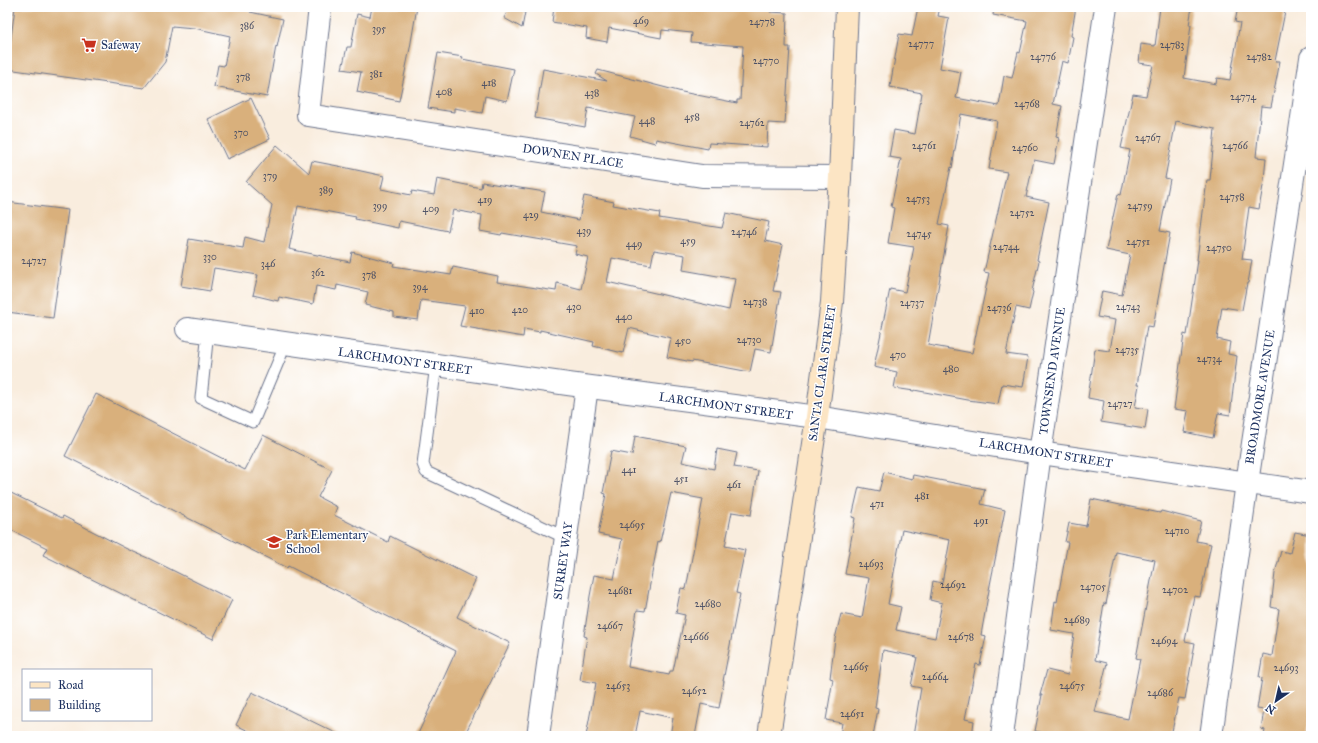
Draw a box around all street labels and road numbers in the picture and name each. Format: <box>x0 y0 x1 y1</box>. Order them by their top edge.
street label: DOWNEN PLACE <box>522 141 625 171</box>
street label: SANTA CLARA STREET <box>806 304 838 442</box>
street label: TOWNSEND AVENUE <box>1036 306 1068 436</box>
street label: BROADMORE AVENUE <box>1242 328 1278 465</box>
street label: LARCHMONT STREET <box>337 345 473 377</box>
street label: LARCHMONT STREET <box>658 390 794 422</box>
street label: LARCHMONT STREET <box>978 436 1114 470</box>
street label: SURREY WAY <box>551 521 575 601</box>

